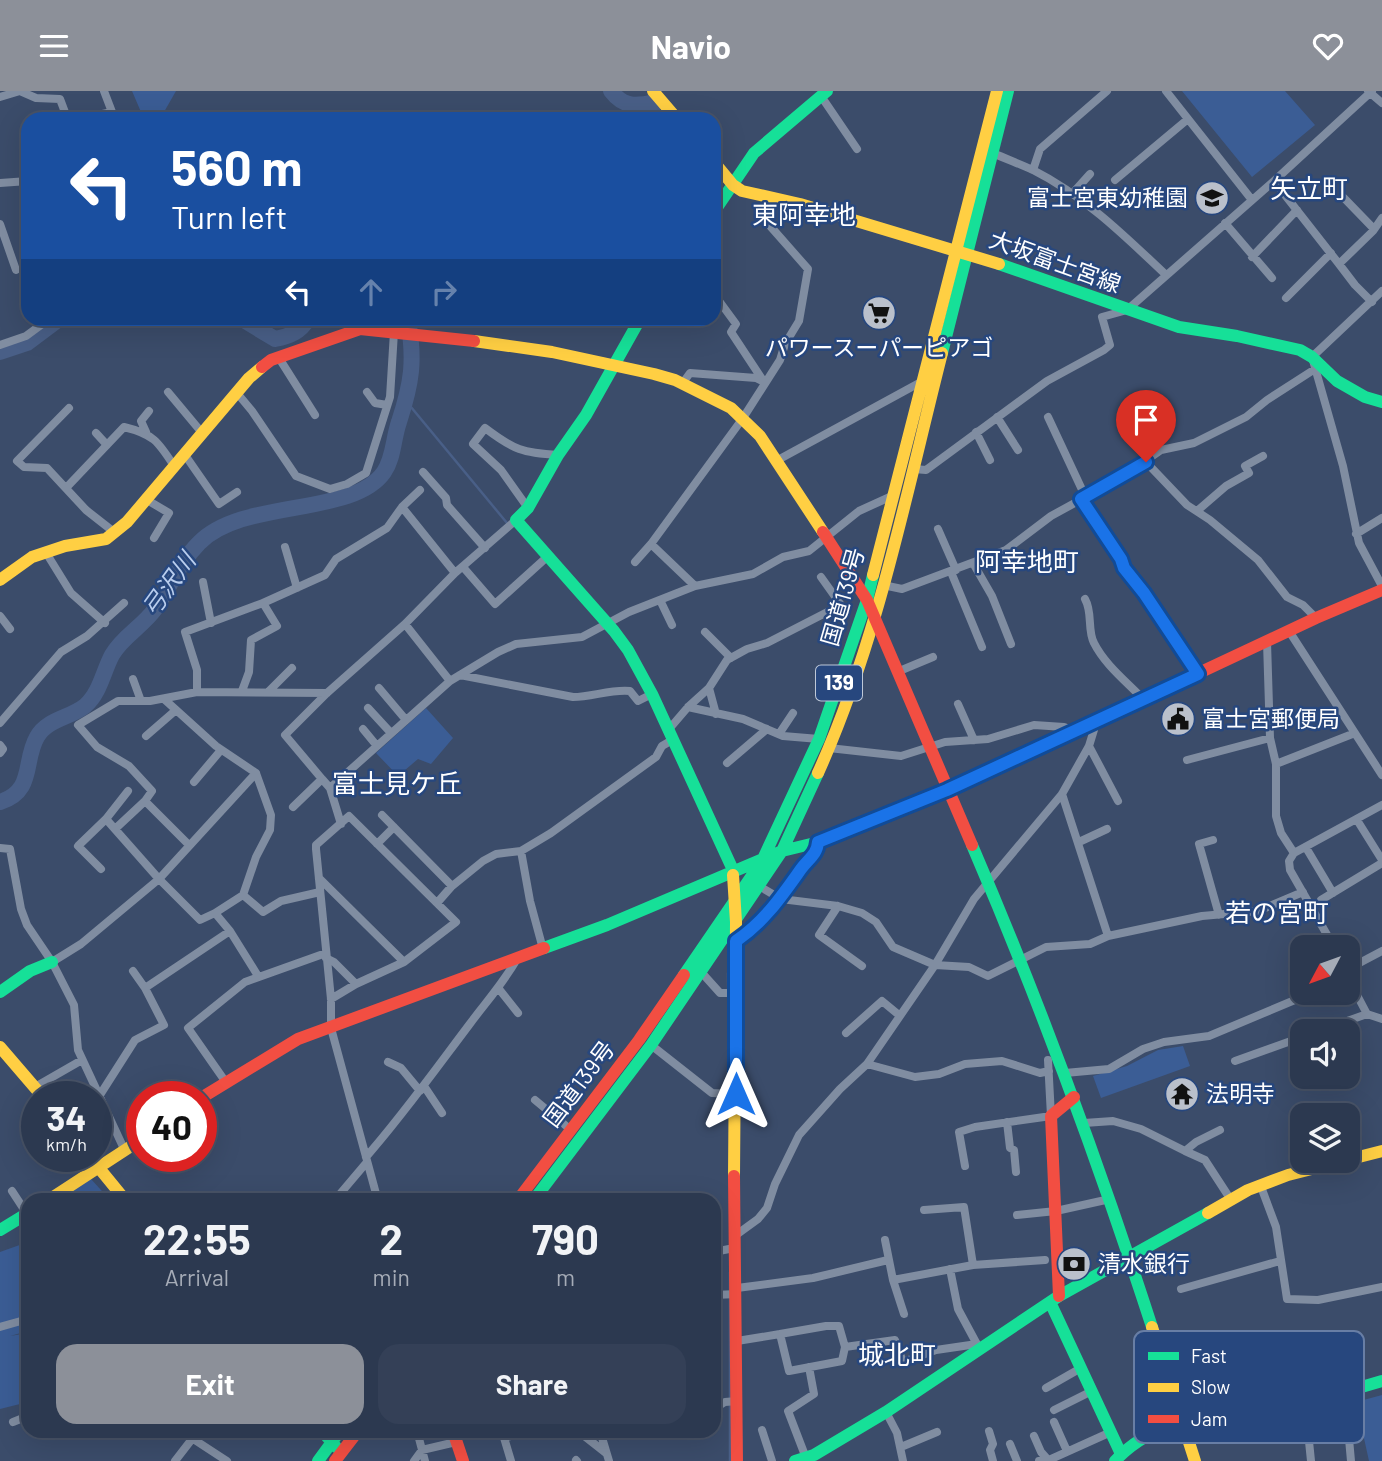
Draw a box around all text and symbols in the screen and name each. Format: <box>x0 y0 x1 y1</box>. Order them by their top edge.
icon: menu <box>35 27 73 65</box>
text: Navio <box>651 27 731 65</box>
icon: heart <box>1309 27 1347 65</box>
text: 560 m <box>171 137 302 196</box>
icon: left <box>56 140 147 231</box>
district label: 矢立町 <box>1270 172 1348 203</box>
school or university icon: 富士宮東幼稚園 <box>1193 179 1231 217</box>
place label: 富士宮東幼稚園 <box>1027 183 1188 211</box>
text: Turn left <box>171 197 288 235</box>
district label: 東阿幸地 <box>752 198 856 229</box>
street label: 大坂富士宮線 <box>986 224 1125 298</box>
icon: left <box>279 273 317 311</box>
icon: ahead <box>352 273 390 311</box>
icon: right <box>425 273 463 311</box>
supermarket icon: パワースーパーピアゴ <box>860 294 898 332</box>
place label: パワースーパーピアゴ <box>765 333 993 361</box>
pin <box>1116 390 1176 462</box>
icon: arrive <box>1127 401 1165 439</box>
water label: 弓沢川 <box>135 544 202 622</box>
street label: 国道139号 <box>815 544 869 649</box>
district label: 阿幸地町 <box>975 545 1079 576</box>
road number: 139 <box>816 665 862 701</box>
public building icon: 富士宮郵便局 <box>1159 700 1197 738</box>
place label: 富士宮郵便局 <box>1202 704 1340 732</box>
district label: 富士見ケ丘 <box>332 767 462 798</box>
district label: 若の宮町 <box>1225 896 1329 927</box>
north arrow <box>1290 935 1360 1005</box>
map controls <box>1290 935 1360 1173</box>
button: sound <box>1290 1019 1360 1089</box>
street label: 国道139号 <box>537 1035 620 1132</box>
position arrow <box>699 1057 773 1131</box>
temple icon: 法明寺 <box>1163 1075 1201 1113</box>
place label: 法明寺 <box>1206 1079 1275 1107</box>
speed limit sign: 40 <box>126 1081 217 1172</box>
text: 34 <box>46 1096 87 1138</box>
button: layers <box>1290 1103 1360 1173</box>
text: km/h <box>46 1133 87 1155</box>
text: 22:55 <box>143 1213 251 1263</box>
text: 2 <box>379 1213 403 1263</box>
text: 790 <box>532 1213 599 1263</box>
bank icon: 清水銀行 <box>1055 1245 1093 1283</box>
place label: 清水銀行 <box>1098 1249 1190 1277</box>
text: Arrival <box>165 1263 229 1291</box>
text: min <box>373 1263 410 1291</box>
text: m <box>556 1263 575 1291</box>
legend <box>1134 1331 1364 1443</box>
district label: 城北町 <box>858 1338 936 1369</box>
button: Exit <box>56 1344 364 1424</box>
button: Share <box>378 1344 686 1424</box>
text: Fast <box>1191 1344 1227 1367</box>
text: Slow <box>1191 1375 1230 1398</box>
text: Jam <box>1191 1407 1227 1430</box>

